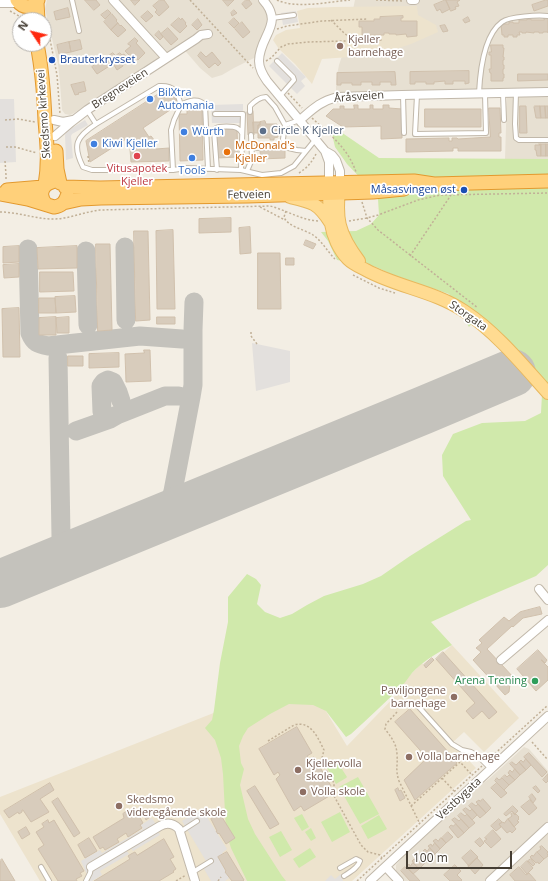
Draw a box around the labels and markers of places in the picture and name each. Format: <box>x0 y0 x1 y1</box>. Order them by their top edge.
place label: Kjeller barnehage <box>348 33 403 59</box>
marker: Kjeller barnehage <box>335 41 345 51</box>
place label: Brauterkrysset <box>60 53 135 67</box>
marker: Brauterkrysset <box>47 55 57 65</box>
place label: BilXtra Automania <box>158 86 214 112</box>
marker: BilXtra Automania <box>145 94 155 104</box>
place label: Circle K Kjeller <box>271 124 344 138</box>
place label: Würth <box>192 125 224 139</box>
marker: Circle K Kjeller <box>258 126 268 136</box>
marker: Würth <box>179 127 189 137</box>
place label: Kiwi Kjeller <box>102 137 158 151</box>
marker: Kiwi Kjeller <box>89 139 99 149</box>
place label: McDonald's Kjeller <box>235 139 295 165</box>
marker: McDonald's Kjeller <box>222 147 232 157</box>
marker: Vitusapotek Kjeller <box>132 151 142 161</box>
marker: Tools <box>187 153 197 163</box>
place label: Vitusapotek Kjeller <box>107 162 167 188</box>
place label: Tools <box>178 164 206 178</box>
place label: Måsasvingen øst <box>371 183 456 197</box>
marker: Måsasvingen øst <box>459 185 469 195</box>
place label: Arena Trening <box>455 674 527 688</box>
marker: Arena Trening <box>530 676 540 686</box>
place label: Paviljongene barnehage <box>381 684 446 710</box>
marker: Paviljongene barnehage <box>449 692 459 702</box>
place label: Volla barnehage <box>417 750 500 764</box>
marker: Volla barnehage <box>404 752 414 762</box>
place label: Kjellervolla skole <box>306 757 362 783</box>
marker: Kjellervolla skole <box>293 765 303 775</box>
place label: Volla skole <box>311 785 365 799</box>
marker: Volla skole <box>298 787 308 797</box>
place label: Skedsmo videregående skole <box>127 793 226 819</box>
marker: Skedsmo videregående skole <box>114 801 124 811</box>

